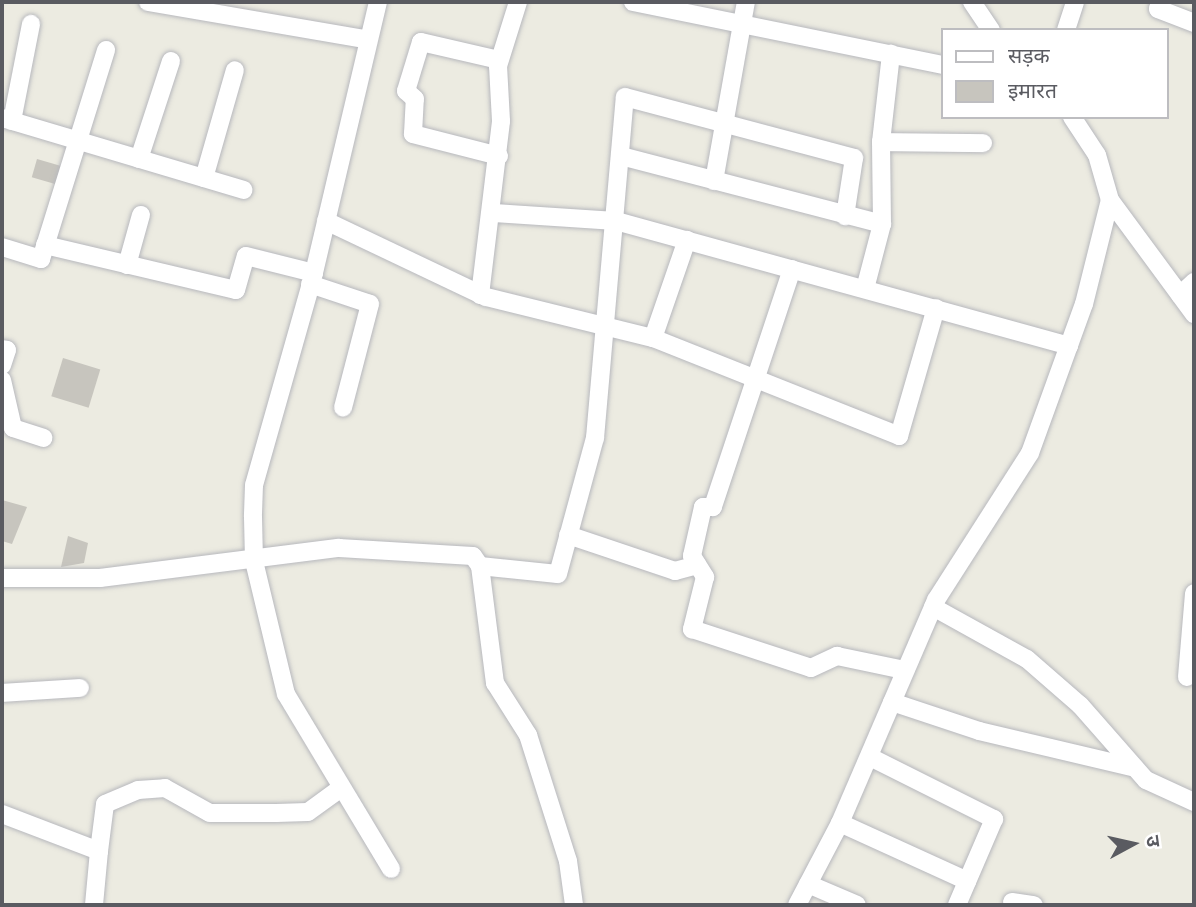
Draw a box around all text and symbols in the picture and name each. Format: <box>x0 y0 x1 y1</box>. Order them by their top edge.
legend <box>940 28 1168 119</box>
text: सड़क <box>1008 41 1050 69</box>
text: इमारत <box>1008 76 1057 104</box>
north arrow <box>1098 809 1168 879</box>
text: उ <box>1140 834 1167 848</box>

